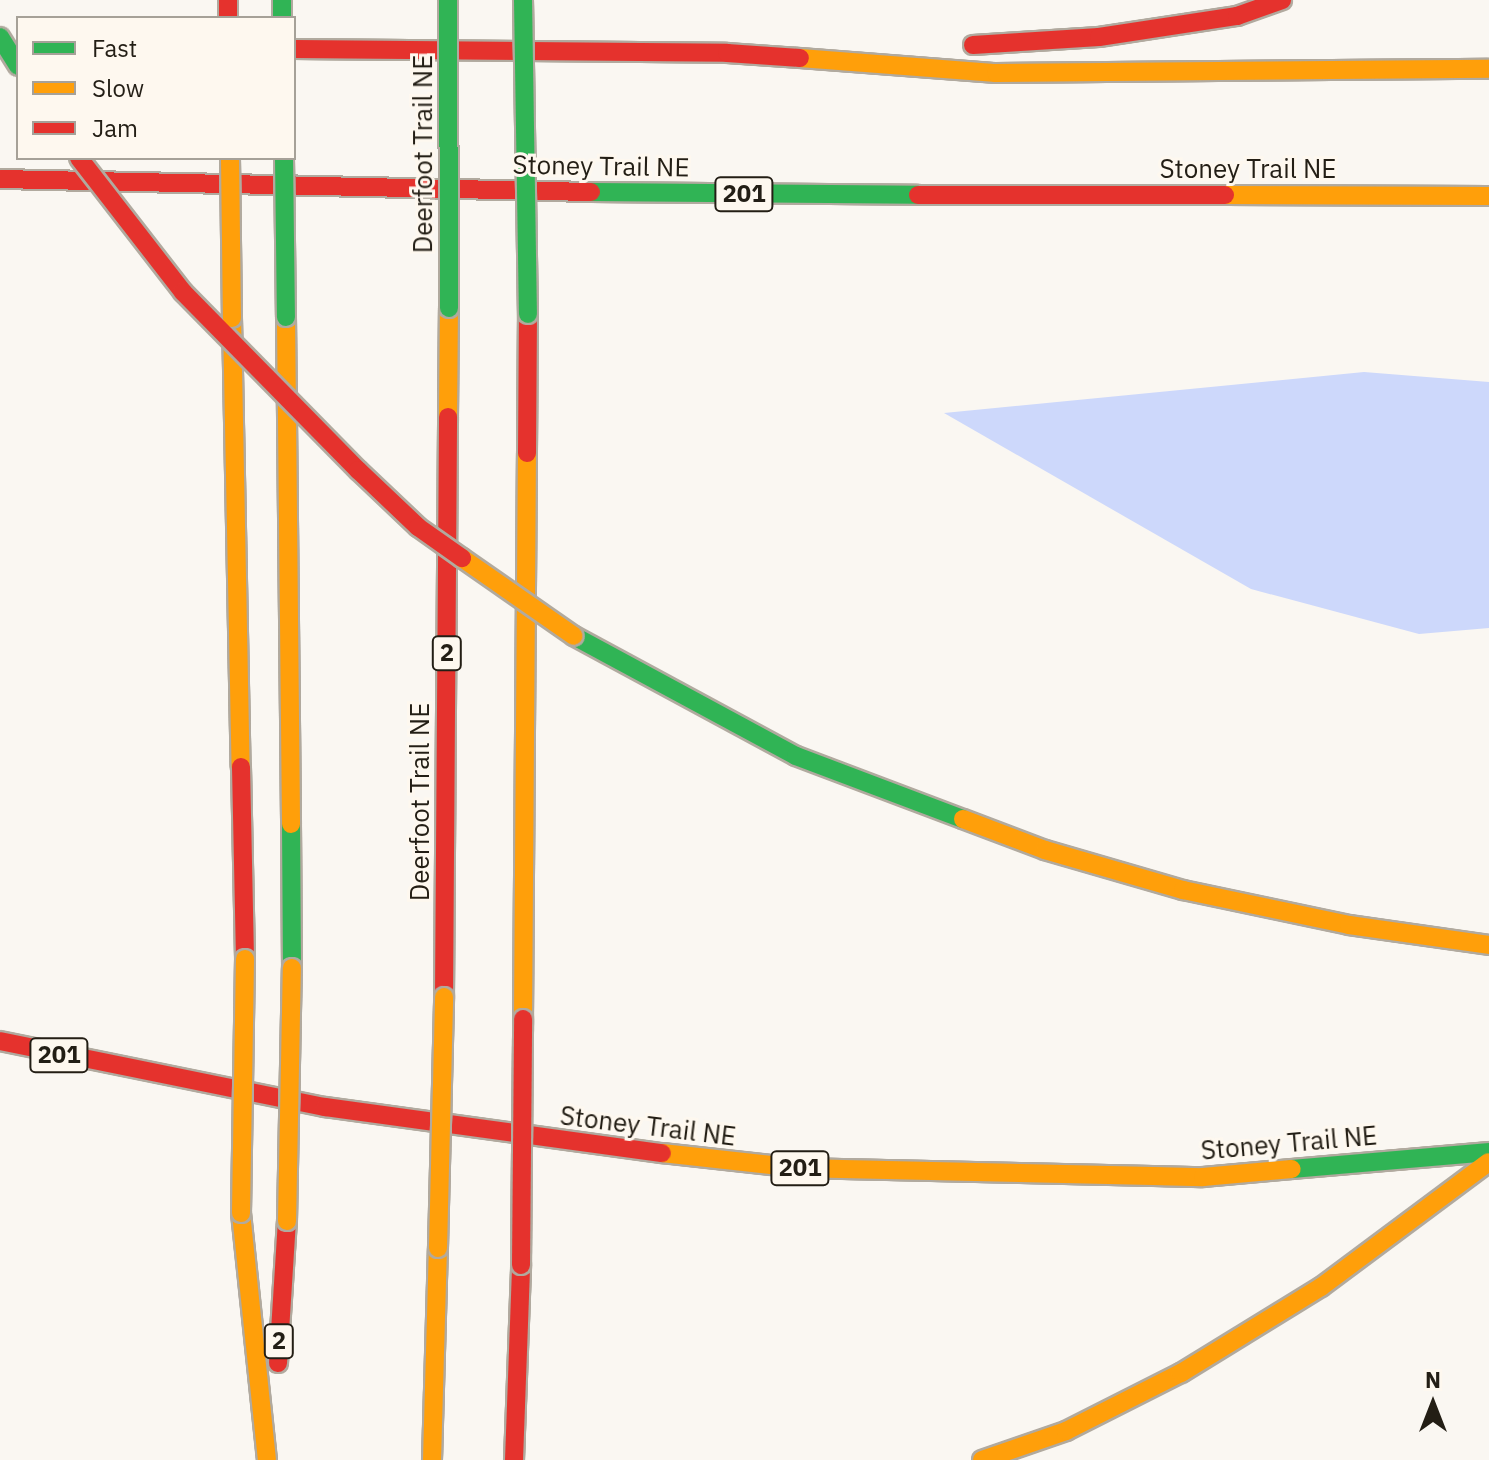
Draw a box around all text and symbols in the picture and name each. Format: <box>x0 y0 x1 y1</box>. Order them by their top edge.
legend <box>16 16 296 160</box>
text: Fast <box>92 32 137 64</box>
street label: Deerfoot Trail NE <box>407 55 439 253</box>
text: Slow <box>92 72 144 104</box>
text: Jam <box>92 112 138 144</box>
street label: Stoney Trail NE <box>512 149 690 183</box>
street label: Stoney Trail NE <box>1160 153 1336 185</box>
road number: 201 <box>714 174 774 214</box>
road number: 2 <box>431 633 463 673</box>
street label: Deerfoot Trail NE <box>404 703 436 901</box>
road number: 201 <box>29 1035 89 1075</box>
street label: Stoney Trail NE <box>558 1100 738 1152</box>
street label: Stoney Trail NE <box>1199 1120 1379 1166</box>
road number: 201 <box>770 1148 830 1188</box>
road number: 2 <box>263 1321 295 1361</box>
north arrow <box>1393 1364 1473 1444</box>
text: N <box>1425 1365 1441 1394</box>

